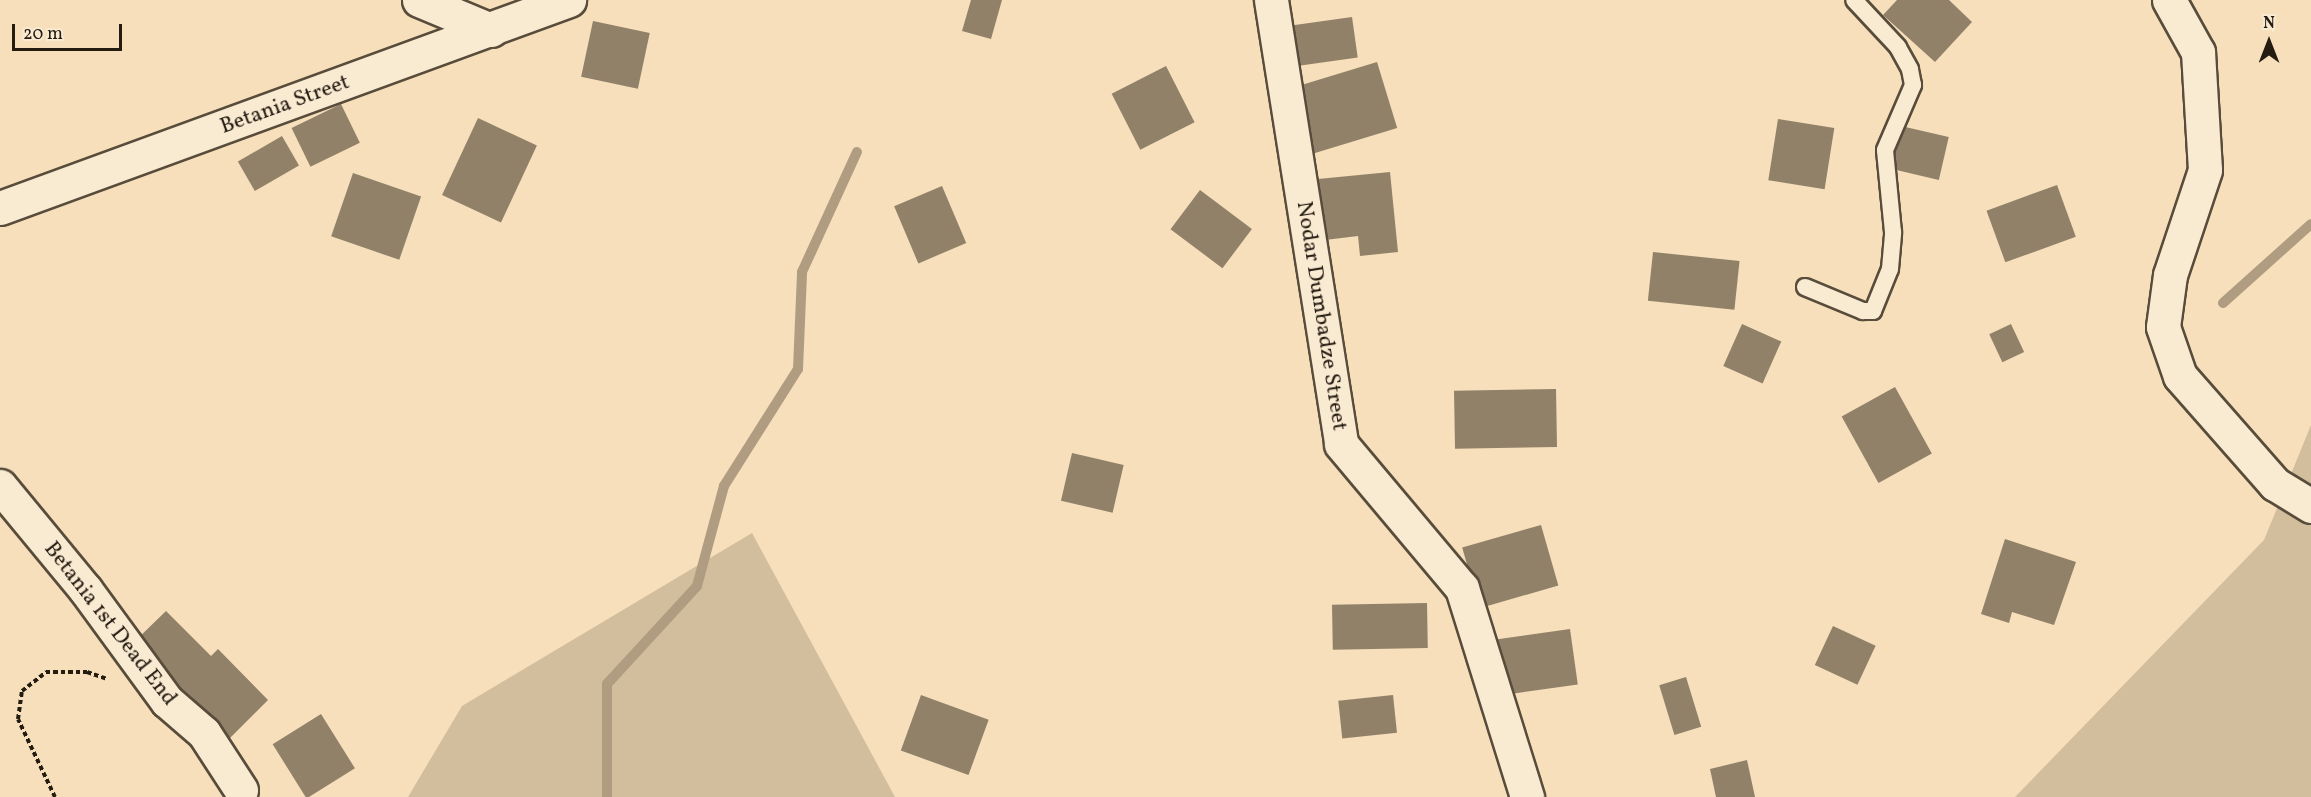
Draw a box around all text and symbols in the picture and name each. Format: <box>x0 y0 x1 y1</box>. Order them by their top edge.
scale bar <box>15 12 124 50</box>
north arrow <box>2239 12 2299 72</box>
text: N <box>2263 13 2275 35</box>
text: 20 m <box>23 22 63 47</box>
street label: Betania Street <box>217 69 353 141</box>
street label: Nodar Dumbadze Street <box>1290 199 1352 433</box>
street label: Betania 1st Dead End <box>38 537 182 711</box>

